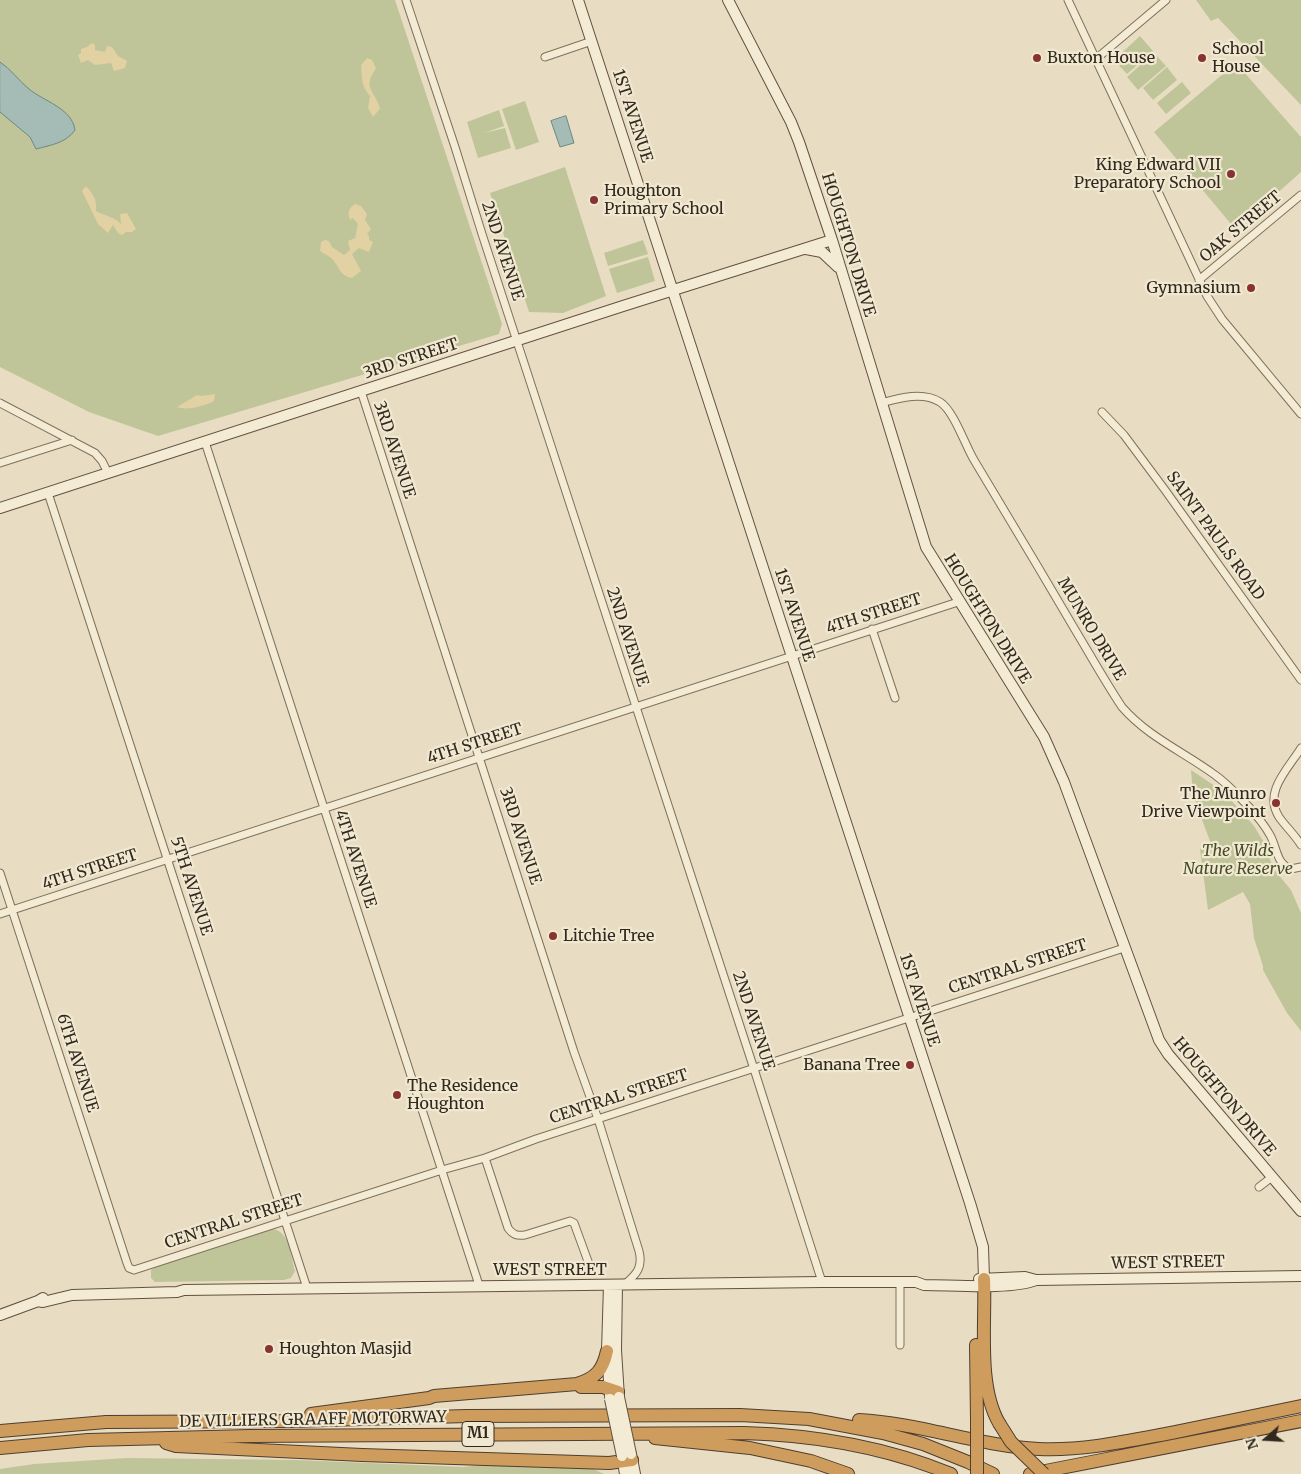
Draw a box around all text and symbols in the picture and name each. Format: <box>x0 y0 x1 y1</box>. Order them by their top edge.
place label: School House <box>1212 39 1264 77</box>
place label: Buxton House <box>1047 48 1155 68</box>
marker: Buxton House <box>1031 52 1043 64</box>
marker: School House <box>1196 52 1208 64</box>
street label: 1ST AVENUE <box>608 67 656 165</box>
place label: King Edward VII Preparatory School <box>1074 155 1221 193</box>
marker: King Edward VII Preparatory School <box>1225 168 1237 180</box>
street label: HOUGHTON DRIVE <box>817 171 879 319</box>
place label: Houghton Primary School <box>604 181 724 219</box>
street label: OAK STREET <box>1196 187 1286 267</box>
marker: Houghton Primary School <box>588 194 600 206</box>
street label: 2ND AVENUE <box>477 199 527 303</box>
place label: Gymnasium <box>1147 278 1241 298</box>
marker: Gymnasium <box>1245 282 1257 294</box>
street label: 3RD STREET <box>361 335 461 383</box>
street label: 3RD AVENUE <box>369 399 419 501</box>
street label: SAINT PAULS ROAD <box>1162 468 1268 604</box>
street label: HOUGHTON DRIVE <box>939 551 1035 687</box>
street label: 1ST AVENUE <box>770 566 818 664</box>
street label: MUNRO DRIVE <box>1053 574 1129 684</box>
street label: 2ND AVENUE <box>602 585 652 689</box>
street label: 4TH STREET <box>824 590 924 638</box>
street label: 4TH STREET <box>425 720 525 768</box>
place label: The Munro Drive Viewpoint <box>1141 784 1266 822</box>
street label: 3RD AVENUE <box>495 785 545 887</box>
marker: The Munro Drive Viewpoint <box>1270 797 1282 809</box>
street label: 4TH AVENUE <box>330 808 380 910</box>
street label: 5TH AVENUE <box>166 834 216 938</box>
park label: The Wilds Nature Reserve <box>1183 841 1293 879</box>
street label: 4TH STREET <box>40 846 140 894</box>
place label: Litchie Tree <box>563 926 654 946</box>
marker: Litchie Tree <box>547 930 559 942</box>
street label: CENTRAL STREET <box>946 936 1090 998</box>
street label: 1ST AVENUE <box>895 951 943 1049</box>
street label: 2ND AVENUE <box>728 969 778 1073</box>
street label: 6TH AVENUE <box>52 1011 102 1115</box>
street label: HOUGHTON DRIVE <box>1169 1034 1279 1160</box>
place label: Banana Tree <box>803 1055 900 1075</box>
marker: Banana Tree <box>904 1059 916 1071</box>
street label: CENTRAL STREET <box>547 1066 691 1128</box>
place label: The Residence Houghton <box>407 1076 518 1114</box>
marker: The Residence Houghton <box>391 1089 403 1101</box>
street label: CENTRAL STREET <box>162 1191 306 1253</box>
street label: WEST STREET <box>1111 1252 1225 1274</box>
street label: WEST STREET <box>493 1260 607 1280</box>
place label: Houghton Masjid <box>279 1339 412 1359</box>
marker: Houghton Masjid <box>263 1343 275 1355</box>
street label: DE VILLIERS GRAAFF MOTORWAY <box>179 1408 447 1432</box>
north arrow <box>1241 1414 1291 1464</box>
road number: M1 <box>462 1422 494 1446</box>
text: N <box>1242 1436 1262 1452</box>

